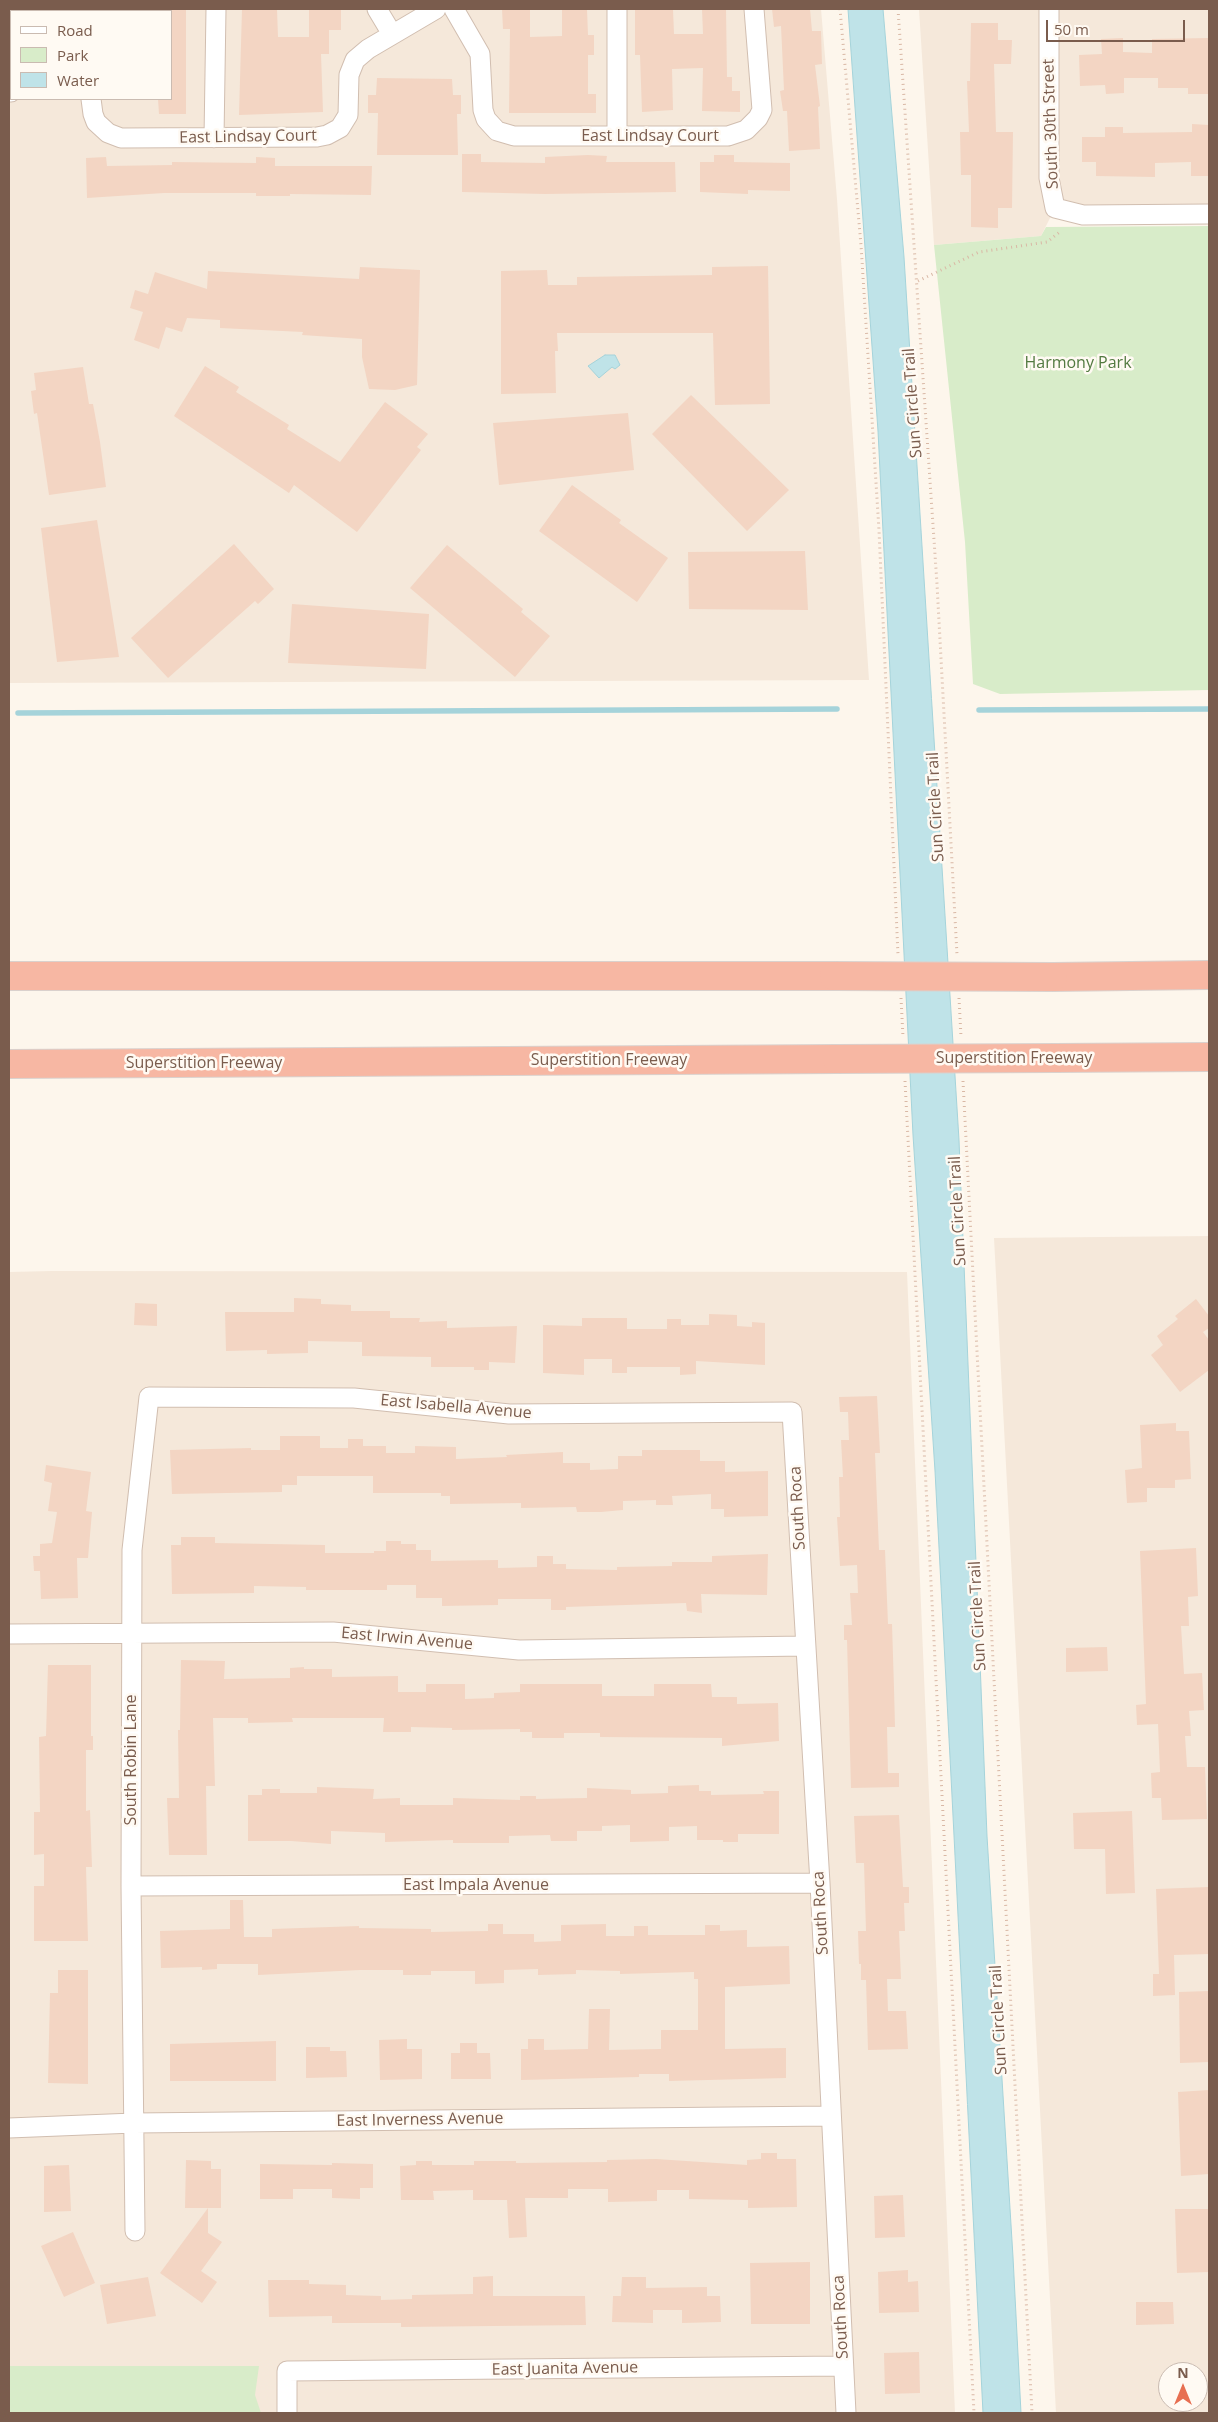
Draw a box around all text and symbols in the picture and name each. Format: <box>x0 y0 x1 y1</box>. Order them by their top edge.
legend <box>10 10 172 100</box>
scale bar <box>1048 10 1187 42</box>
text: 50 m <box>1054 19 1089 39</box>
text: Road <box>57 20 93 40</box>
text: Park <box>57 45 88 65</box>
street label: South 30th Street <box>1039 58 1063 190</box>
text: Water <box>57 70 99 90</box>
street label: East Lindsay Court <box>179 126 317 148</box>
street label: East Lindsay Court <box>581 126 719 146</box>
street label: Sun Circle Trail <box>900 347 926 459</box>
park label: Harmony Park <box>1024 353 1132 373</box>
street label: Sun Circle Trail <box>924 751 948 863</box>
street label: Superstition Freeway <box>936 1048 1092 1068</box>
street label: Superstition Freeway <box>531 1050 687 1070</box>
street label: Superstition Freeway <box>126 1053 282 1073</box>
street label: Sun Circle Trail <box>946 1155 970 1267</box>
street label: East Isabella Avenue <box>380 1391 532 1423</box>
street label: South Roca <box>786 1466 810 1550</box>
street label: Sun Circle Trail <box>966 1560 990 1672</box>
street label: East Irwin Avenue <box>340 1624 474 1654</box>
street label: South Robin Lane <box>121 1694 141 1826</box>
street label: South Roca <box>809 1871 833 1955</box>
street label: East Impala Avenue <box>403 1875 549 1895</box>
street label: Sun Circle Trail <box>987 1964 1011 2076</box>
street label: East Inverness Avenue <box>336 2109 504 2131</box>
street label: South Roca <box>829 2275 853 2359</box>
street label: East Juanita Avenue <box>492 2358 638 2380</box>
north arrow <box>1158 2362 1208 2412</box>
text: N <box>1177 2363 1189 2382</box>

